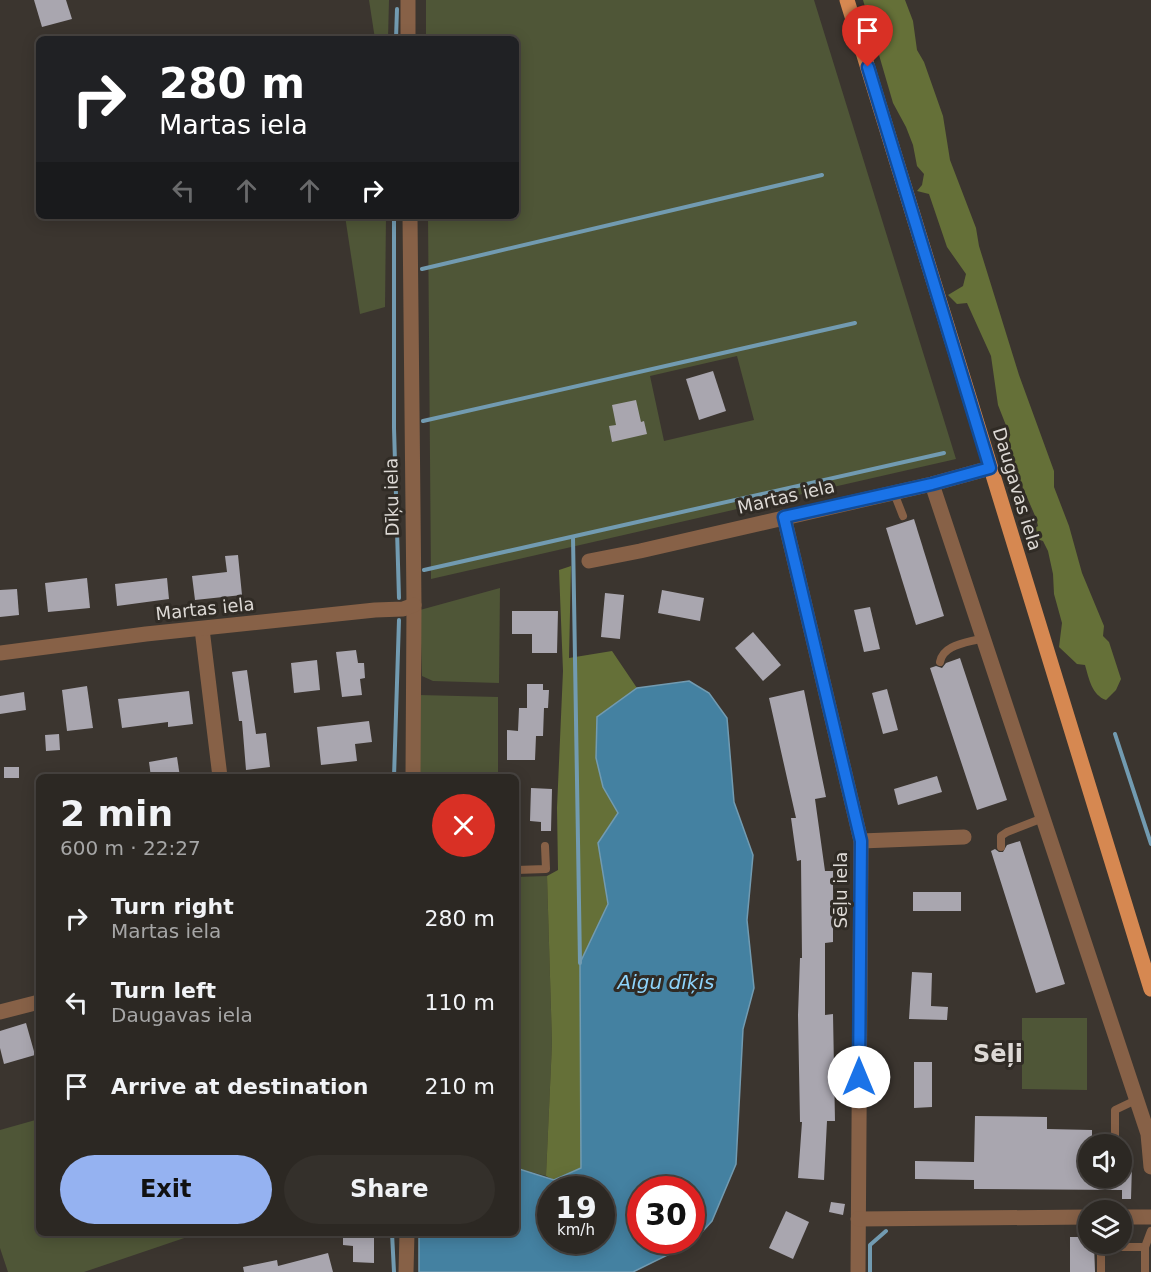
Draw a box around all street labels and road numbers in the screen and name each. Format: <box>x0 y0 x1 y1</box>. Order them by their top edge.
street label: Daugavas iela <box>989 425 1046 553</box>
street label: Dīķu iela <box>380 458 403 536</box>
street label: Martas iela <box>735 475 837 518</box>
street label: Martas iela <box>154 593 255 624</box>
street label: Sēļu iela <box>830 852 851 928</box>

